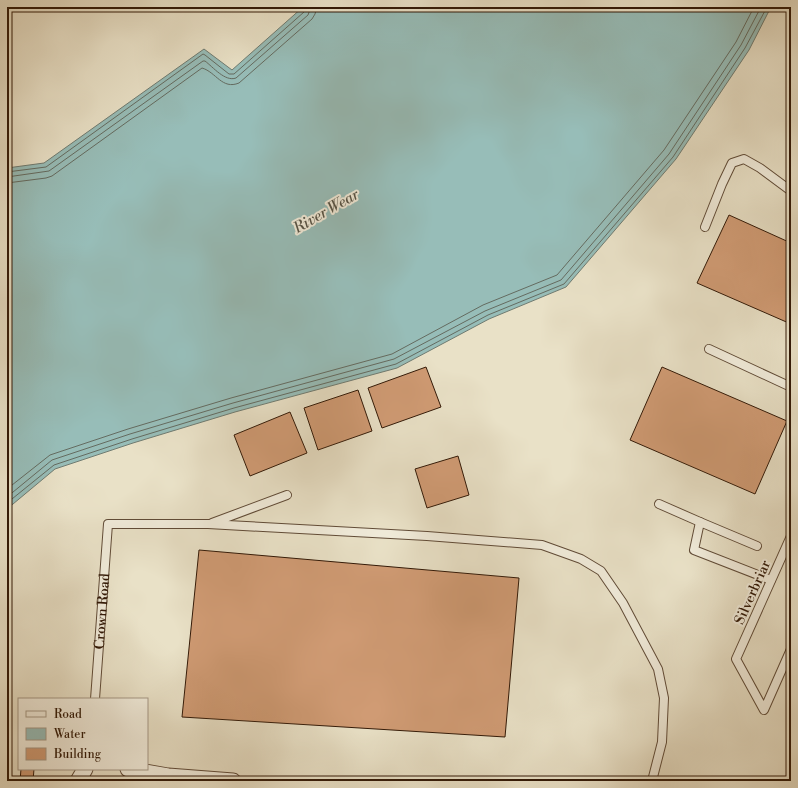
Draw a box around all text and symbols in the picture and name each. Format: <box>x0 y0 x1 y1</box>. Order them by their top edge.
water label: River Wear <box>289 185 363 238</box>
street label: Silverbriar <box>731 557 775 627</box>
street label: Crown Road <box>91 572 114 650</box>
legend <box>18 698 148 770</box>
text: Road <box>54 707 82 722</box>
text: Water <box>53 727 86 742</box>
text: Building <box>53 747 102 762</box>

